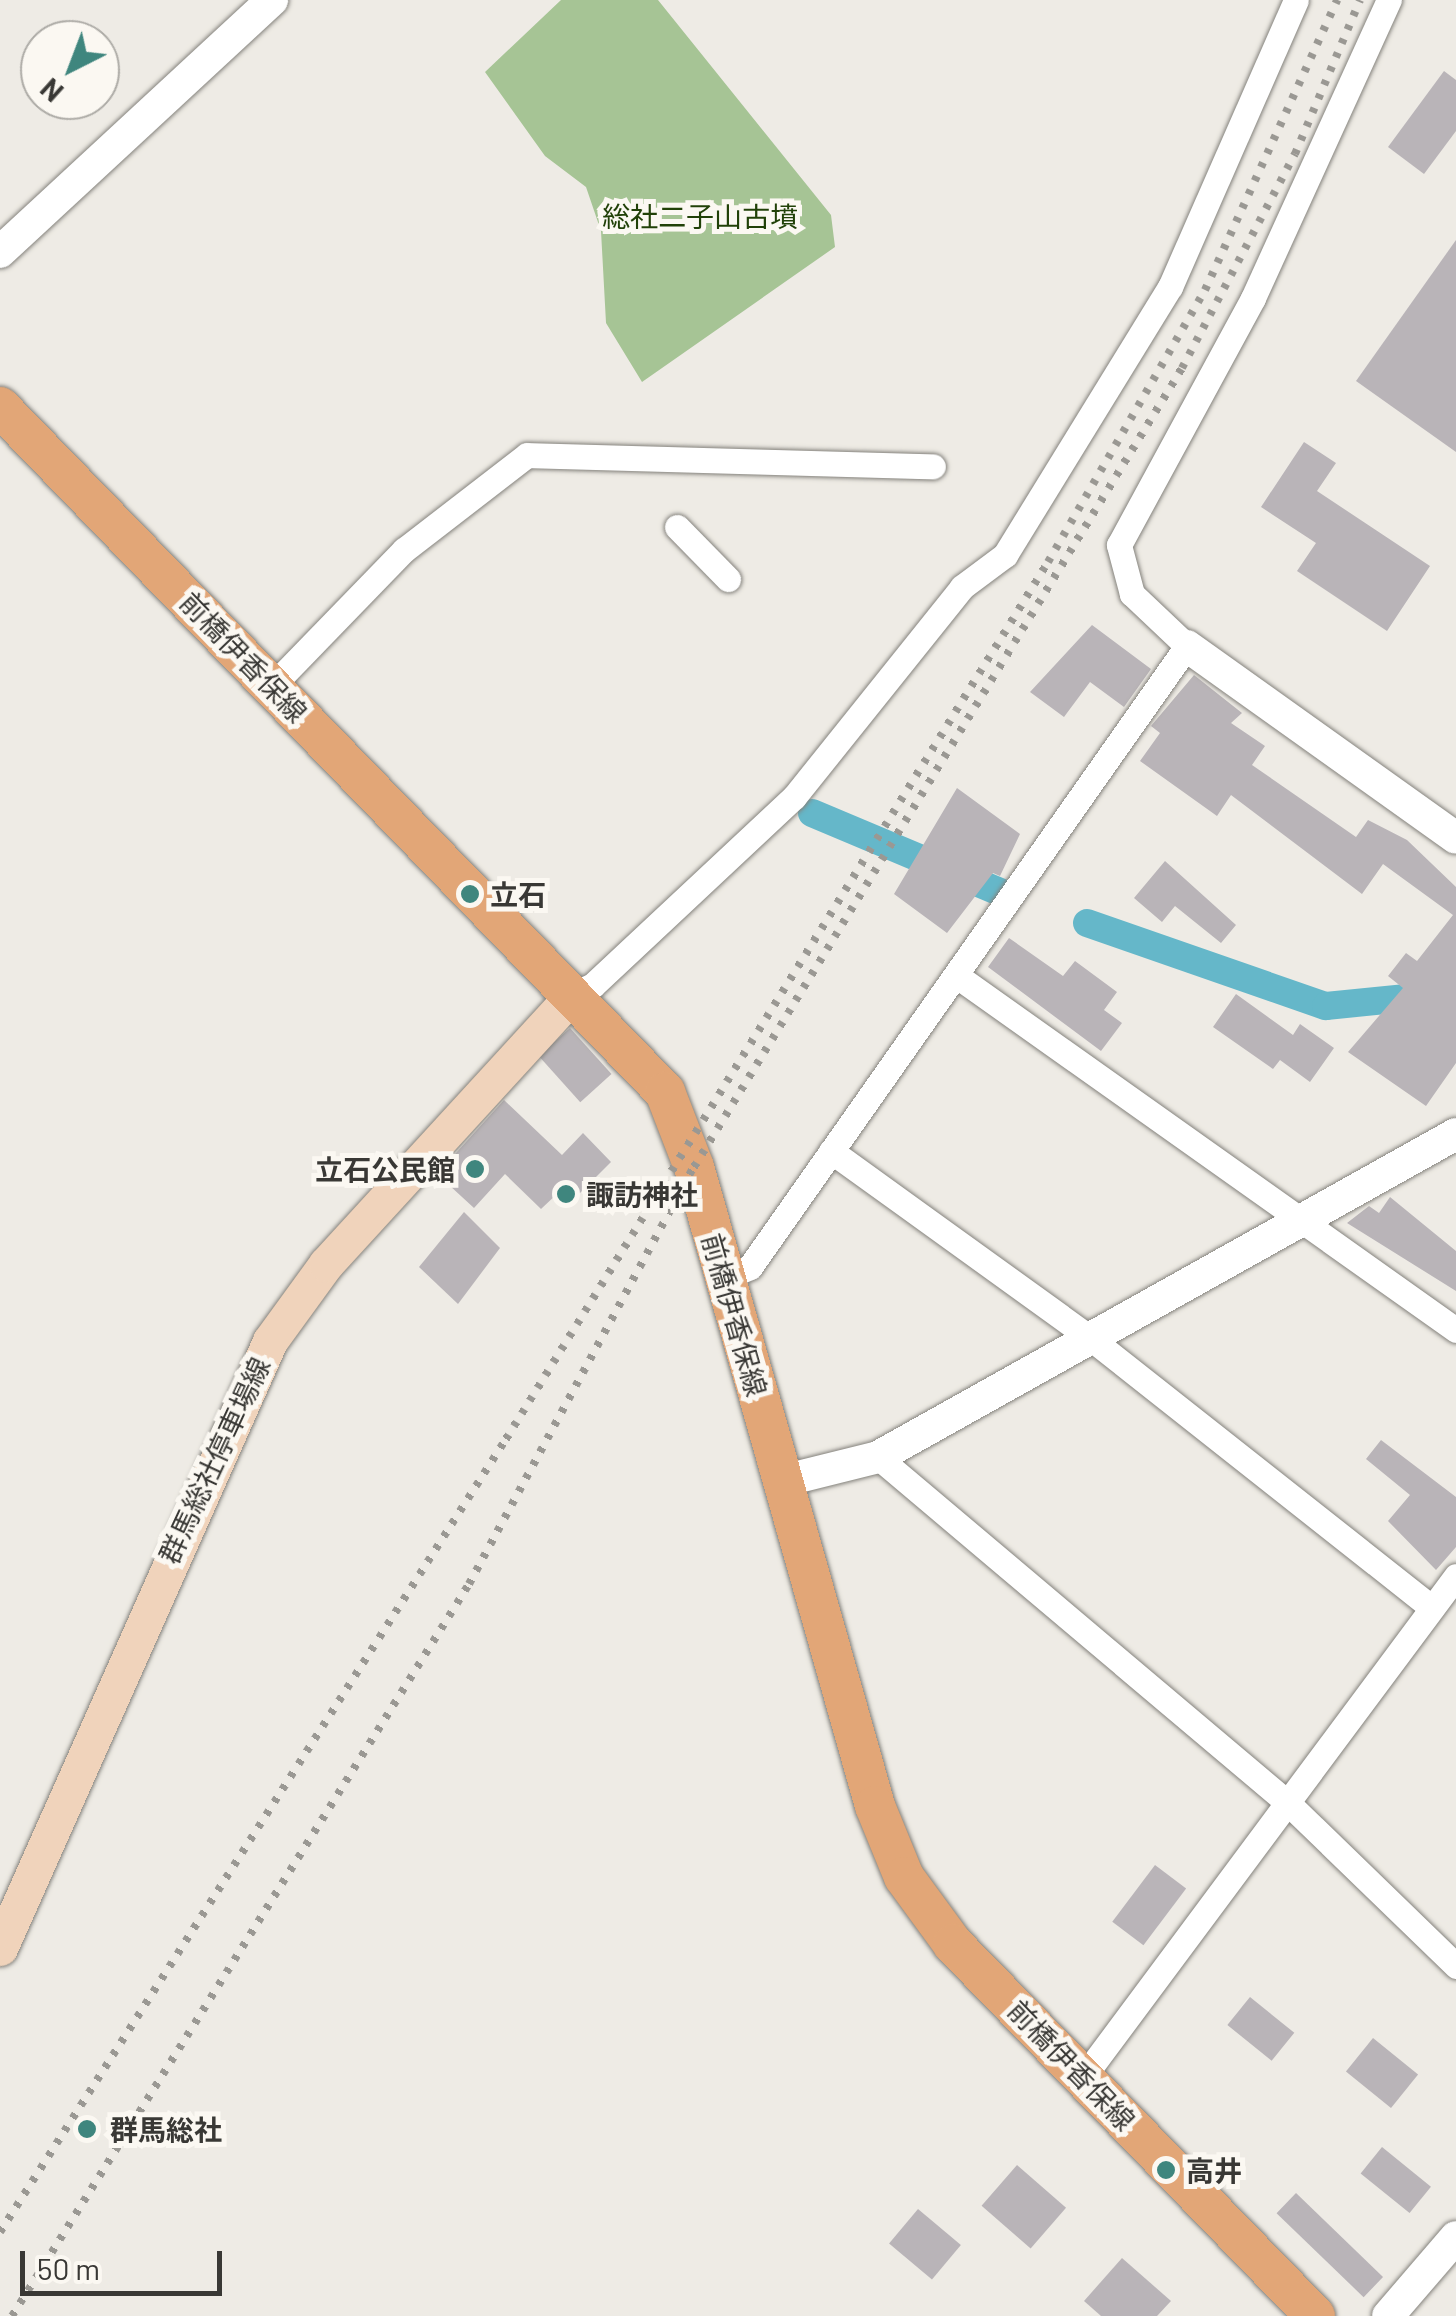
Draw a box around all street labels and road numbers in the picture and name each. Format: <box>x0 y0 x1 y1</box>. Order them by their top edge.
street label: 前橋伊香保線 <box>174 585 314 729</box>
street label: 前橋伊香保線 <box>696 1230 774 1400</box>
street label: 群馬総社停車場線 <box>151 1351 277 1569</box>
street label: 前橋伊香保線 <box>1002 1993 1142 2137</box>

